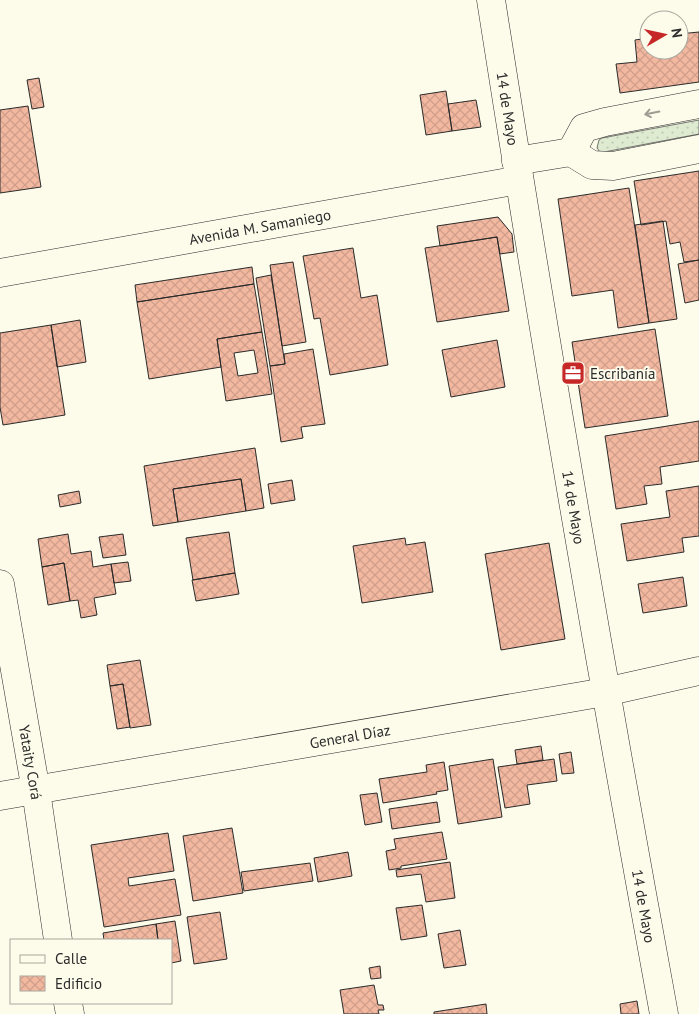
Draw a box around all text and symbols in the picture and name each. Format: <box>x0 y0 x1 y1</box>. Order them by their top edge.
north arrow <box>639 10 689 60</box>
text: N <box>667 27 686 39</box>
street label: 14 de Mayo <box>493 70 523 147</box>
one-way arrow <box>644 108 660 118</box>
street label: Avenida M. Samaniego <box>188 204 332 248</box>
office icon: Escribanía <box>560 360 586 386</box>
place label: Escribanía <box>590 364 655 383</box>
street label: 14 de Mayo <box>558 469 590 545</box>
street label: General Díaz <box>308 720 392 752</box>
street label: Yataity Corá <box>15 723 47 801</box>
street label: 14 de Mayo <box>628 868 660 944</box>
legend <box>10 939 172 1004</box>
text: Calle <box>55 949 87 968</box>
text: Edificio <box>55 974 102 993</box>

